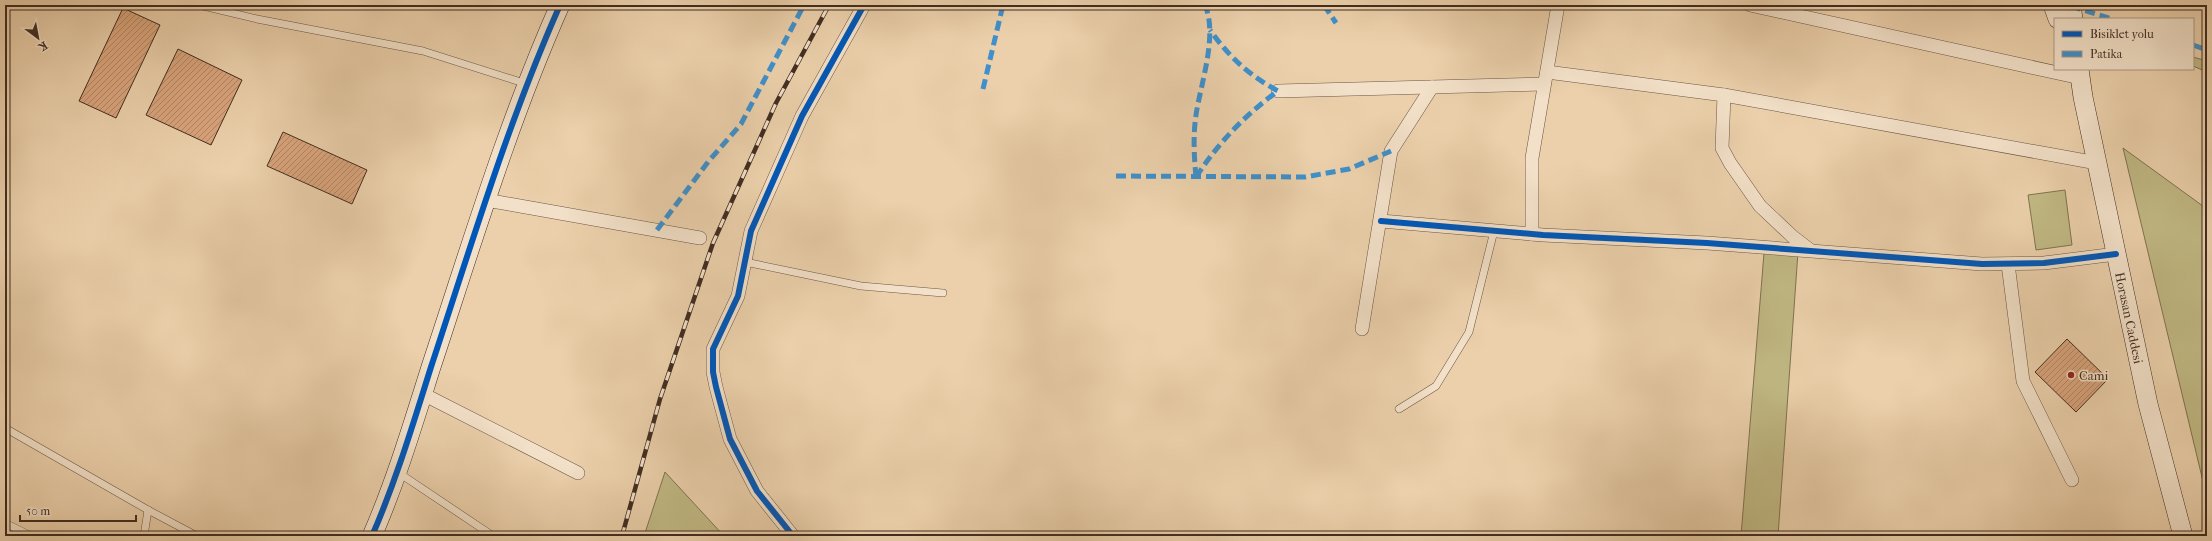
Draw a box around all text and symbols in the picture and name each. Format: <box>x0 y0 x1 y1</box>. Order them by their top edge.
north arrow <box>18 18 58 58</box>
legend <box>2054 18 2194 70</box>
text: Bisiklet yolu <box>2090 27 2154 41</box>
text: K <box>35 38 50 54</box>
text: Patika <box>2090 47 2123 61</box>
street label: Horasan Caddesi <box>2112 271 2146 365</box>
place label: Cami <box>2079 368 2109 383</box>
marker: Cami <box>2066 370 2076 380</box>
scale bar <box>20 497 136 523</box>
text: 50 m <box>26 504 50 518</box>

